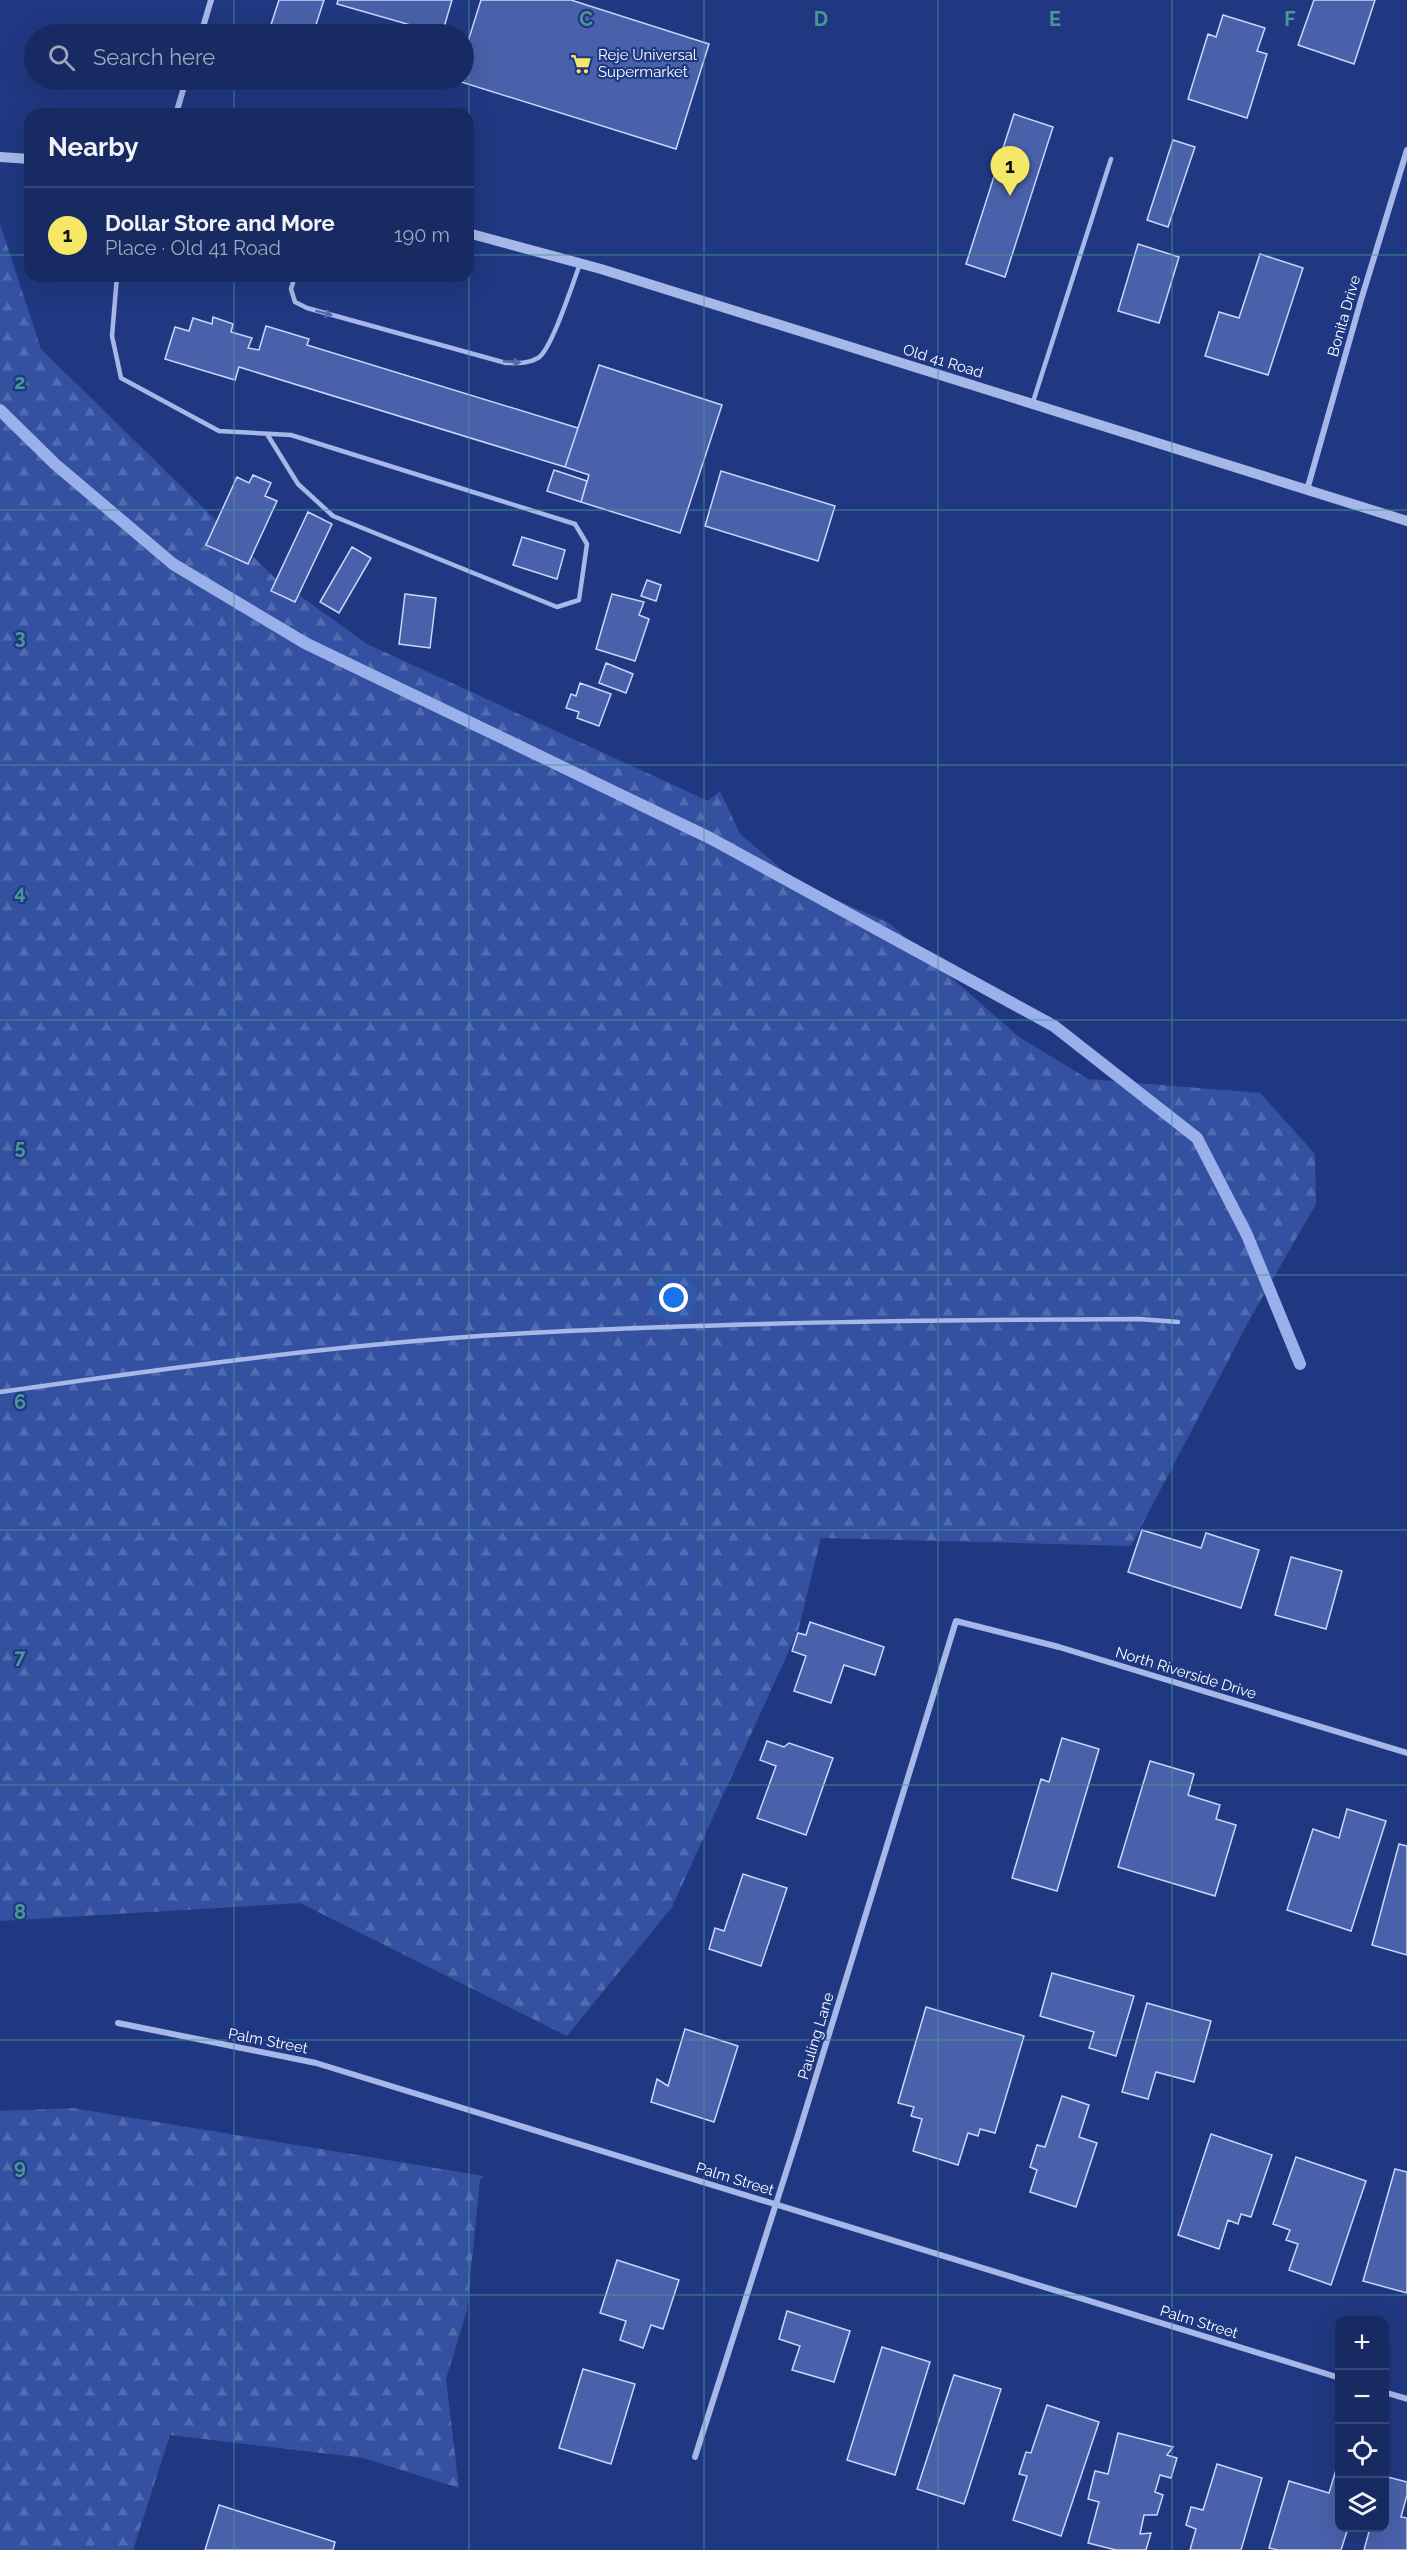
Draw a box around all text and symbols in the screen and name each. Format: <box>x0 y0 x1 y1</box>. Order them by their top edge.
text: C <box>579 7 593 31</box>
text: D <box>814 7 828 31</box>
text: E <box>1049 7 1061 31</box>
text: F <box>1284 7 1296 31</box>
search box <box>24 24 474 90</box>
icon: search <box>45 41 78 74</box>
text: Search here <box>93 44 215 70</box>
place label: Reje Universal Supermarket <box>598 46 698 81</box>
supermarket icon: Reje Universal Supermarket <box>569 52 593 76</box>
text: Nearby <box>48 132 138 162</box>
pin: 1 <box>990 146 1030 196</box>
text: Dollar Store and More <box>105 210 335 236</box>
text: 1 <box>63 223 72 247</box>
text: 190 m <box>394 223 450 247</box>
text: Place · Old 41 Road <box>105 236 281 260</box>
street label: Bonita Drive <box>1324 273 1364 359</box>
one-way arrow <box>315 309 333 318</box>
street label: Old 41 Road <box>901 340 985 382</box>
one-way arrow <box>503 358 522 367</box>
text: 2 <box>14 370 26 394</box>
text: 3 <box>14 625 26 649</box>
text: 4 <box>14 880 26 904</box>
text: 5 <box>14 1135 26 1159</box>
your location <box>659 1283 688 1312</box>
text: 6 <box>14 1390 26 1414</box>
street label: North Riverside Drive <box>1113 1643 1259 1703</box>
text: 7 <box>14 1645 26 1669</box>
text: 8 <box>14 1900 26 1924</box>
street label: Pauling Lane <box>794 1990 838 2082</box>
street label: Palm Street <box>227 2024 309 2058</box>
text: 9 <box>14 2155 26 2179</box>
street label: Palm Street <box>694 2159 776 2199</box>
street label: Palm Street <box>1158 2302 1240 2342</box>
map controls <box>1335 2316 1389 2532</box>
button: + <box>1335 2316 1389 2370</box>
button: − <box>1335 2370 1389 2424</box>
button: locate <box>1335 2424 1389 2478</box>
button: layers <box>1335 2478 1389 2532</box>

